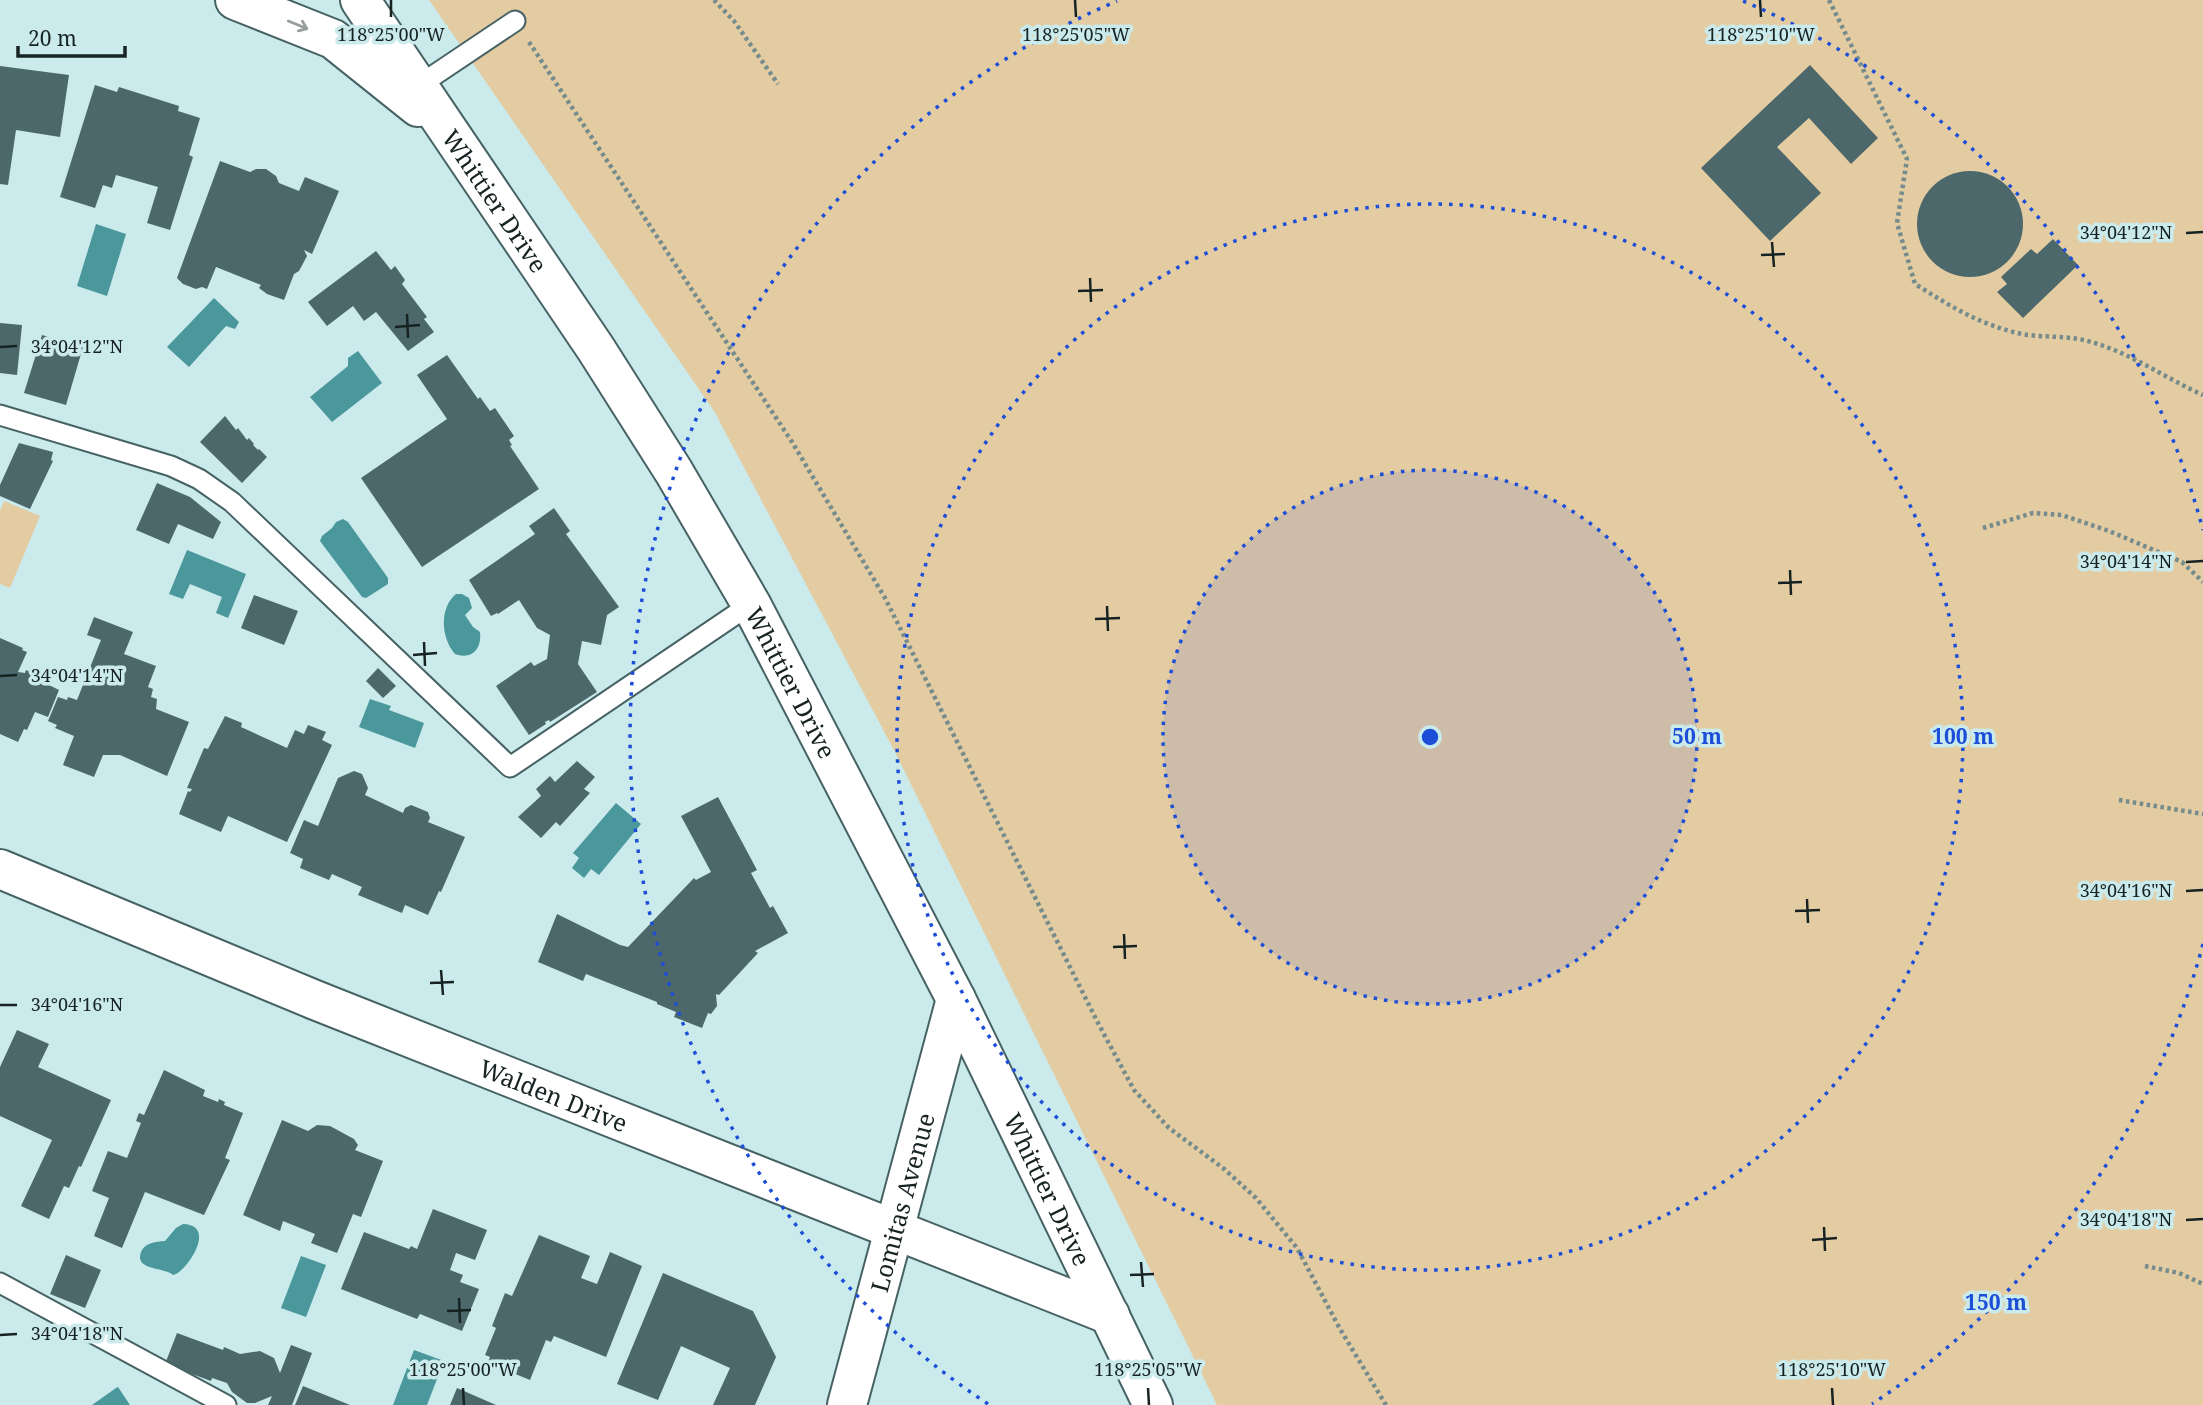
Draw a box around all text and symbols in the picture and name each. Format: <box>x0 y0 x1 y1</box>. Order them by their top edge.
scale bar <box>18 14 124 58</box>
one-way arrow <box>287 20 309 33</box>
text: 118°25'00"W <box>337 22 445 46</box>
text: 118°25'05"W <box>1022 22 1130 46</box>
text: 118°25'10"W <box>1707 22 1815 46</box>
text: 20 m <box>28 24 77 52</box>
street label: Whittier Drive <box>435 122 556 279</box>
text: 34°04'12"N <box>2080 220 2173 244</box>
text: 34°04'12"N <box>31 334 124 358</box>
text: 34°04'14"N <box>2080 549 2173 573</box>
street label: Whittier Drive <box>739 601 845 764</box>
text: 34°04'14"N <box>31 663 124 687</box>
text: 50 m <box>1672 722 1722 750</box>
text: 100 m <box>1932 722 1994 750</box>
centre of rings <box>1418 725 1442 749</box>
text: 34°04'16"N <box>2080 878 2173 902</box>
text: 34°04'16"N <box>31 992 124 1016</box>
street label: Walden Drive <box>475 1050 633 1139</box>
street label: Whittier Drive <box>997 1107 1099 1271</box>
street label: Lomitas Avenue <box>862 1109 941 1295</box>
text: 34°04'18"N <box>2080 1207 2173 1231</box>
text: 150 m <box>1965 1288 2027 1316</box>
text: 34°04'18"N <box>31 1321 124 1345</box>
text: 118°25'00"W <box>409 1357 517 1381</box>
text: 118°25'05"W <box>1094 1357 1202 1381</box>
text: 118°25'10"W <box>1778 1357 1886 1381</box>

